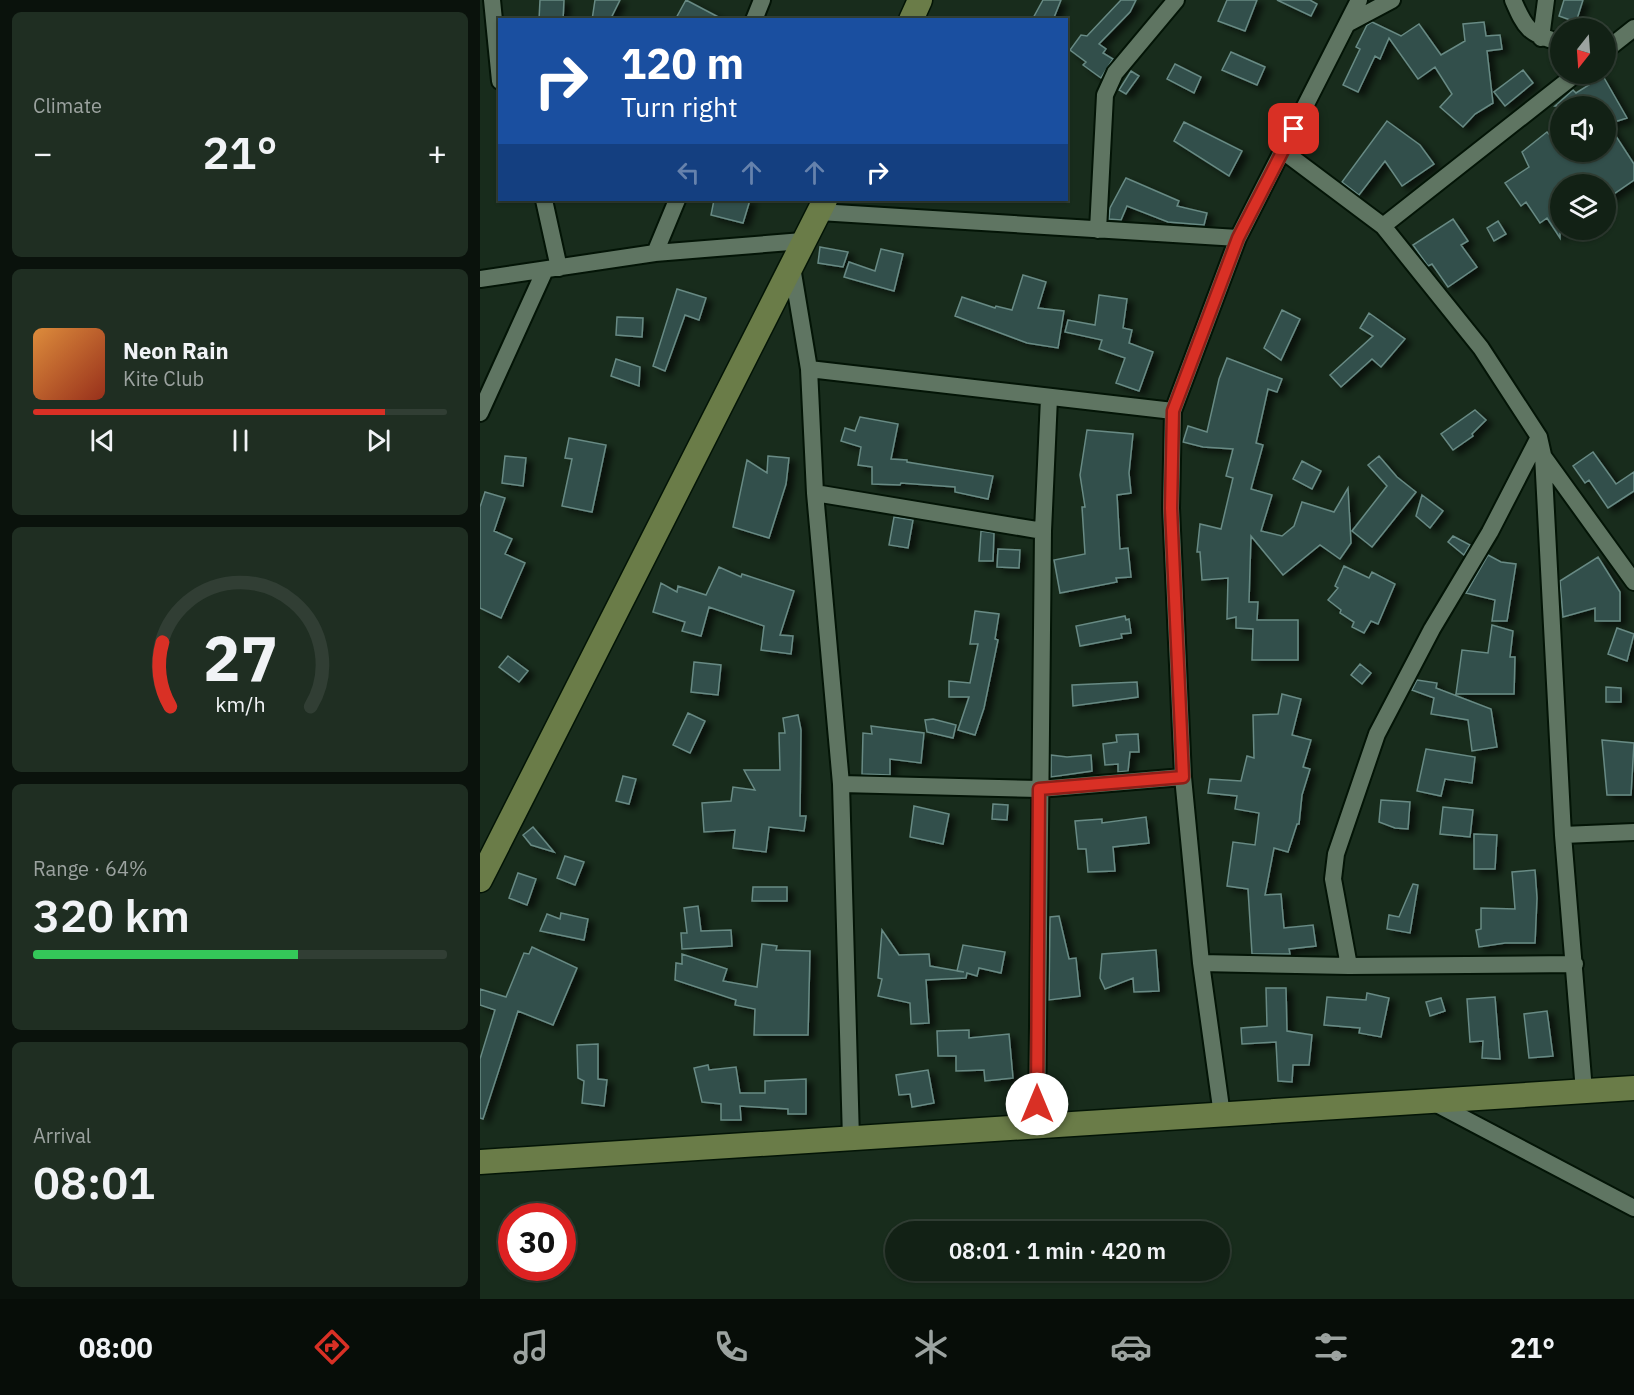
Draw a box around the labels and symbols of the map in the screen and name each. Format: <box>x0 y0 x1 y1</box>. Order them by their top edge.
north arrow <box>1550 18 1616 84</box>
pin <box>1268 103 1319 154</box>
position arrow <box>1005 1072 1069 1136</box>
speed limit sign: 30 <box>498 1203 576 1281</box>

